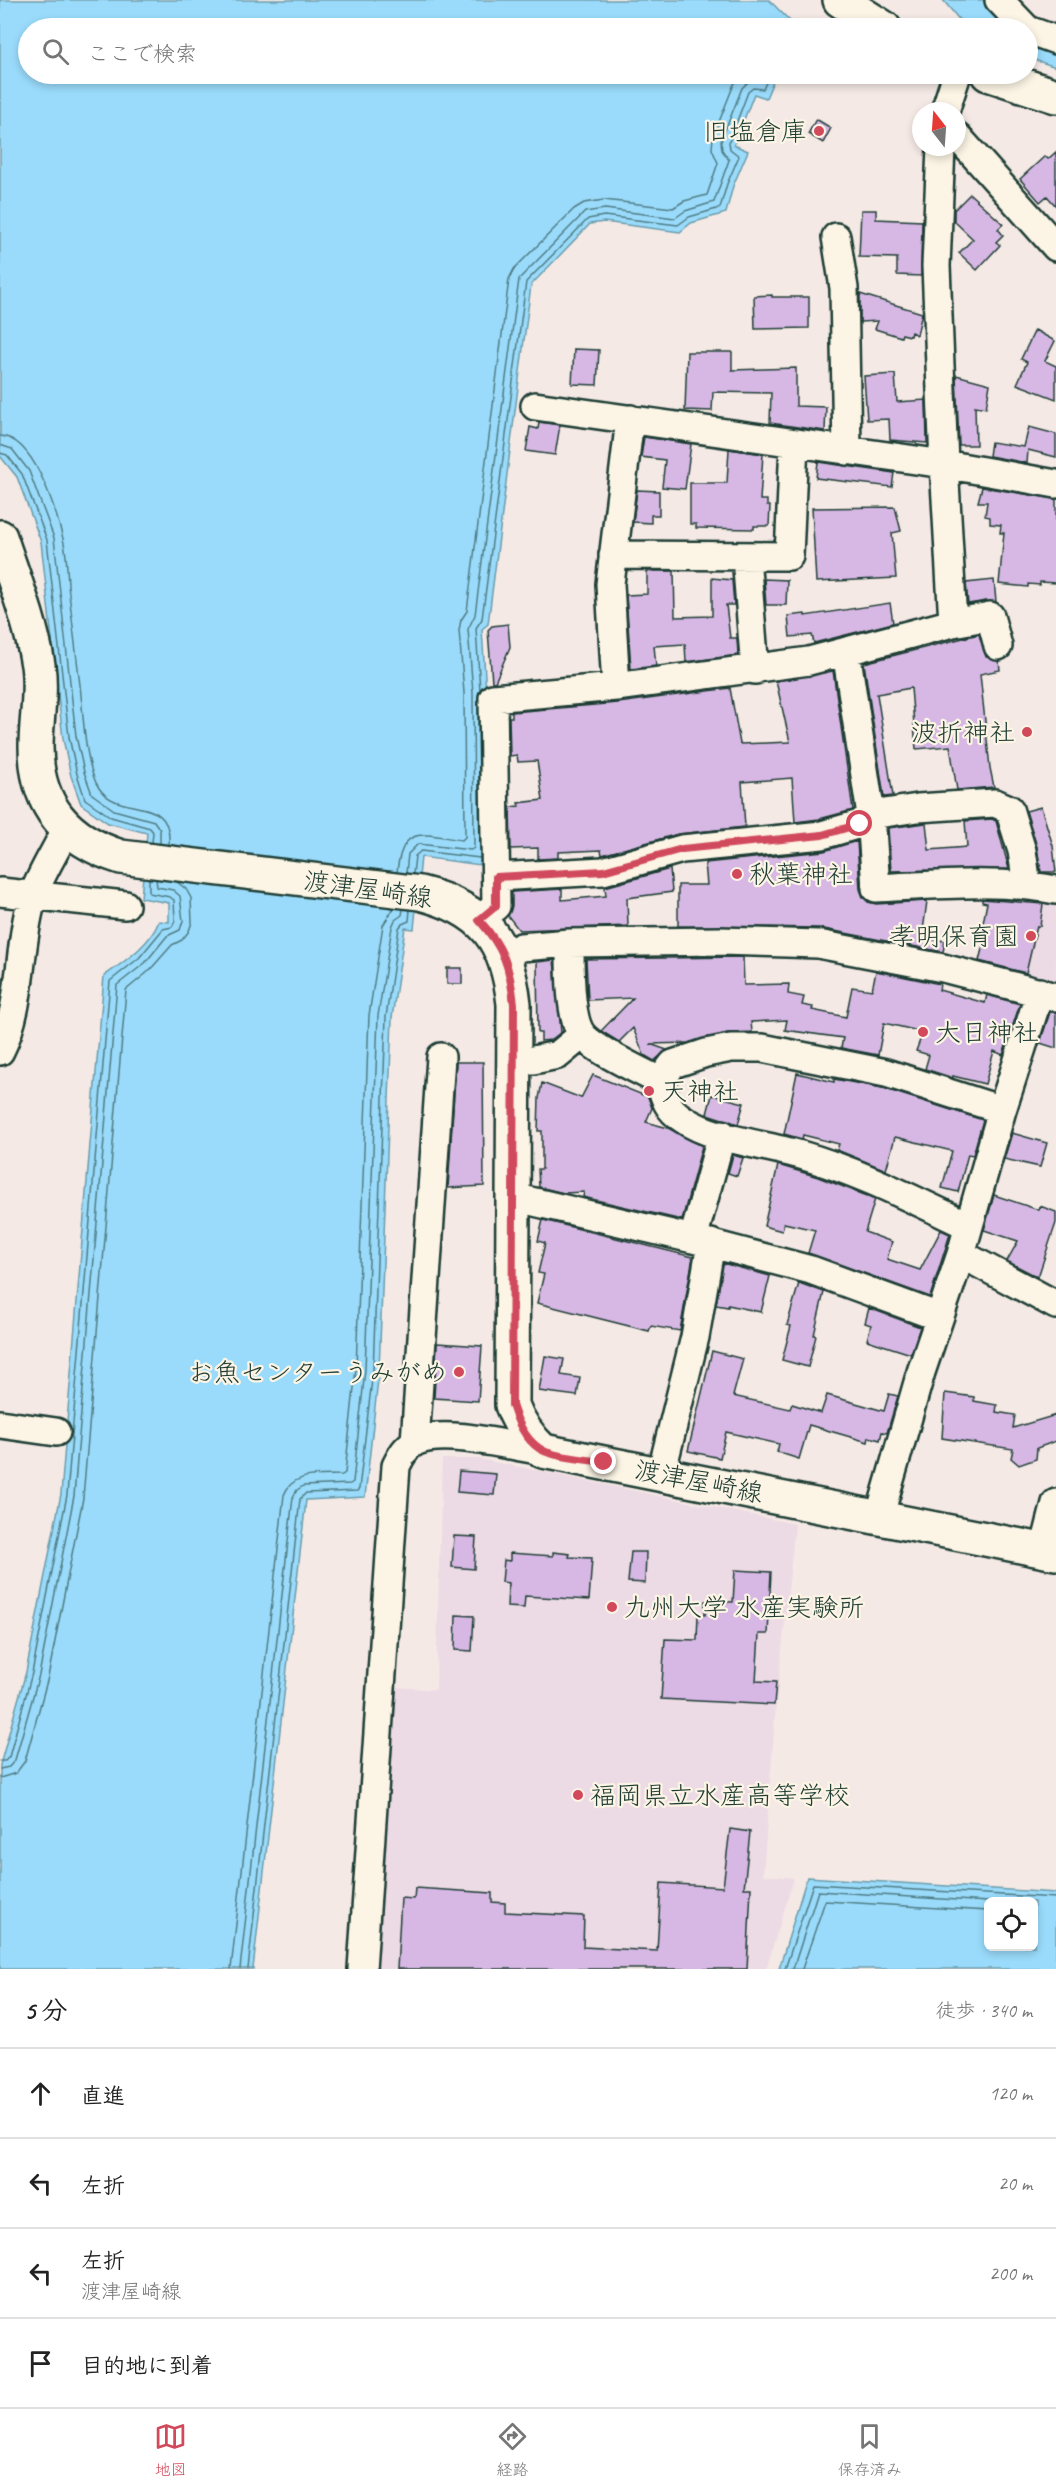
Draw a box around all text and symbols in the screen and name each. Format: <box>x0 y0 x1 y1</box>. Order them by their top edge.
search box <box>18 18 1038 84</box>
icon: search <box>39 35 72 68</box>
text: ここで検索 <box>87 40 197 68</box>
north arrow <box>912 102 966 156</box>
place label: 旧塩倉庫 <box>703 115 807 148</box>
marker: 旧塩倉庫 <box>812 124 826 138</box>
place label: 波折神社 <box>911 716 1015 749</box>
marker: 波折神社 <box>1020 725 1034 739</box>
route start <box>846 810 872 836</box>
place label: 秋葉神社 <box>749 858 853 891</box>
street label: 渡津屋崎線 <box>301 864 435 915</box>
marker: 秋葉神社 <box>730 867 744 881</box>
place label: 孝明保育園 <box>889 920 1019 953</box>
marker: 孝明保育園 <box>1024 929 1038 943</box>
place label: 大日神社 <box>935 1016 1039 1049</box>
marker: 大日神社 <box>916 1025 930 1039</box>
place label: 天神社 <box>661 1075 739 1108</box>
marker: 天神社 <box>642 1084 656 1098</box>
place label: お魚センターうみがめ <box>188 1356 447 1389</box>
marker: お魚センターうみがめ <box>452 1365 466 1379</box>
route end <box>590 1448 616 1474</box>
street label: 渡津屋崎線 <box>632 1453 766 1510</box>
place label: 九州大学 水産実験所 <box>624 1591 864 1624</box>
marker: 九州大学 水産実験所 <box>605 1600 619 1614</box>
place label: 福岡県立水産高等学校 <box>590 1779 850 1812</box>
marker: 福岡県立水産高等学校 <box>571 1788 585 1802</box>
map controls <box>984 1897 1038 1951</box>
button: locate <box>984 1897 1038 1951</box>
text: 5 分 <box>24 1994 68 2027</box>
text: 徒歩 · 340 m <box>936 1998 1032 2023</box>
icon: ahead <box>24 2077 57 2110</box>
text: 120 m <box>989 2081 1032 2106</box>
text: 直進 <box>81 2082 125 2110</box>
icon: left <box>24 2167 57 2200</box>
text: 20 m <box>998 2171 1032 2196</box>
text: 左折 <box>81 2172 125 2200</box>
text: 左折 <box>81 2247 125 2275</box>
icon: left <box>24 2257 57 2290</box>
text: 200 m <box>989 2261 1032 2286</box>
text: 渡津屋崎線 <box>81 2279 181 2304</box>
icon: arrive <box>24 2347 57 2380</box>
text: 目的地に到着 <box>81 2352 213 2380</box>
tab: 地図 <box>154 2420 187 2480</box>
tab: 経路 <box>496 2420 529 2480</box>
tab: 保存済み <box>838 2420 902 2480</box>

